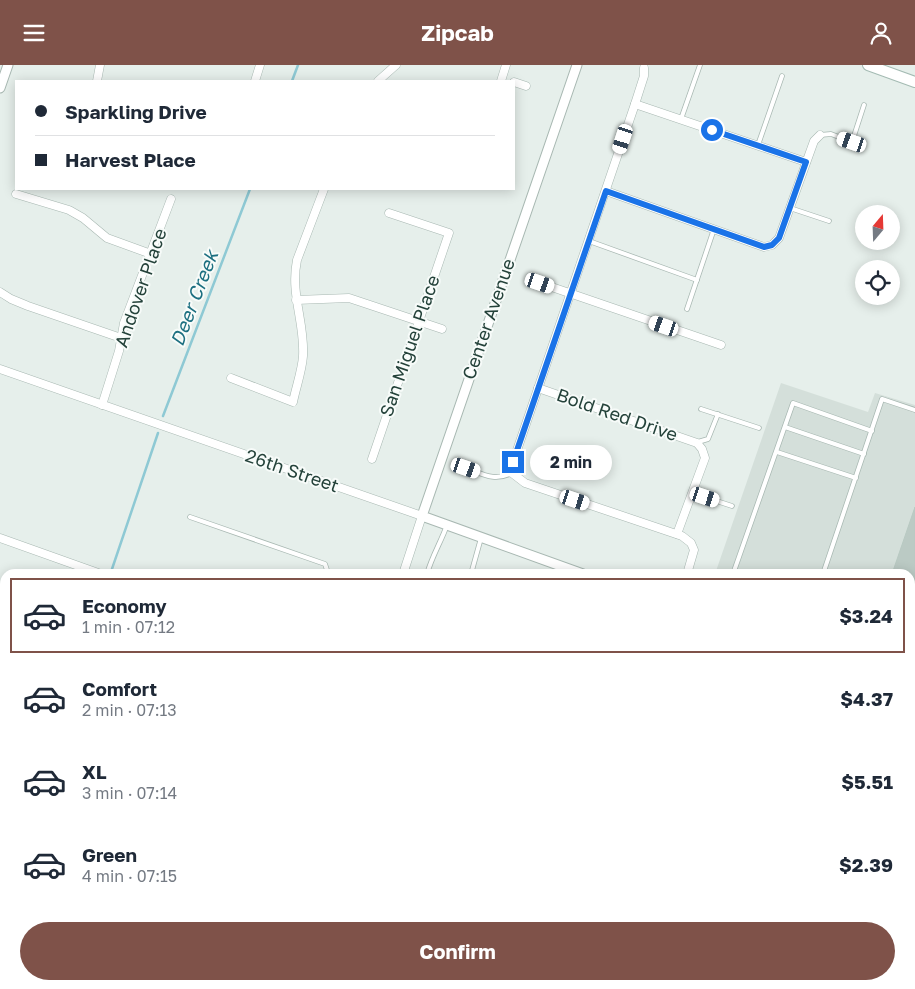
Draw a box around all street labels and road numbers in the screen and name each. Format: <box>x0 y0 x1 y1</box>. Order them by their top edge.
street label: Andover Place <box>109 225 171 350</box>
street label: Center Avenue <box>457 255 519 382</box>
street label: San Miguel Place <box>375 272 444 419</box>
street label: Bold Red Drive <box>554 383 681 445</box>
street label: 26th Street <box>243 444 342 496</box>

